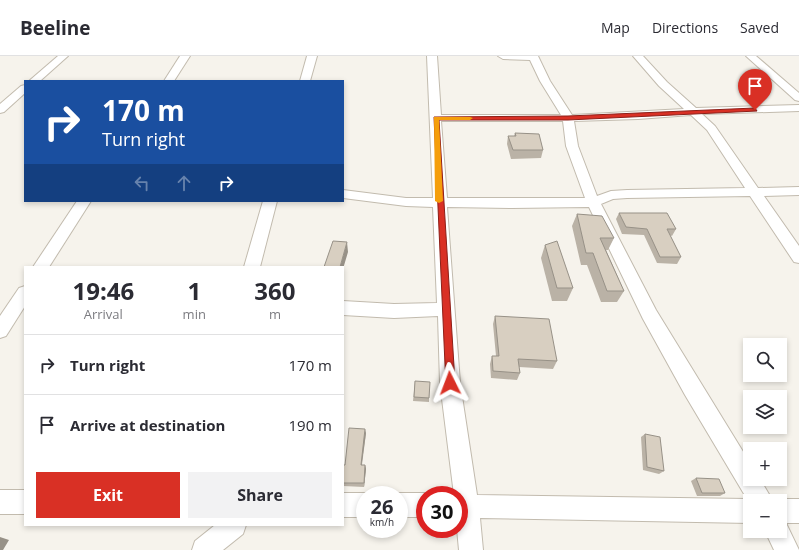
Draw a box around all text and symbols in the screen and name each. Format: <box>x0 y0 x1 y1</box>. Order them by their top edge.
text: Beeline <box>20 15 91 41</box>
text: Map <box>601 18 630 37</box>
text: Directions <box>652 18 718 37</box>
text: Saved <box>740 18 779 37</box>
pin <box>738 69 772 110</box>
icon: arrive <box>744 75 766 97</box>
text: 170 m <box>102 91 185 129</box>
icon: right <box>36 96 88 148</box>
text: Turn right <box>102 127 185 151</box>
icon: left <box>131 172 153 194</box>
icon: ahead <box>173 172 195 194</box>
icon: right <box>215 172 237 194</box>
text: 19:46 <box>72 274 134 307</box>
text: 1 <box>187 274 201 307</box>
text: 360 <box>254 274 296 307</box>
text: Arrival <box>84 305 123 323</box>
text: min <box>183 305 206 323</box>
text: m <box>269 305 281 323</box>
map controls <box>743 338 787 538</box>
button: search <box>743 338 787 382</box>
icon: right <box>36 354 58 376</box>
text: Turn right <box>70 355 145 375</box>
text: 170 m <box>288 355 332 375</box>
position arrow <box>429 362 471 404</box>
button: layers <box>743 390 787 434</box>
icon: arrive <box>36 414 58 436</box>
text: Arrive at destination <box>70 415 225 435</box>
text: 190 m <box>288 415 332 435</box>
button: + <box>743 442 787 486</box>
button: Exit <box>36 472 180 518</box>
button: Share <box>188 472 332 518</box>
speed limit sign: 30 <box>416 486 468 538</box>
text: 26 <box>371 493 393 520</box>
button: − <box>743 494 787 538</box>
text: km/h <box>370 515 394 529</box>

